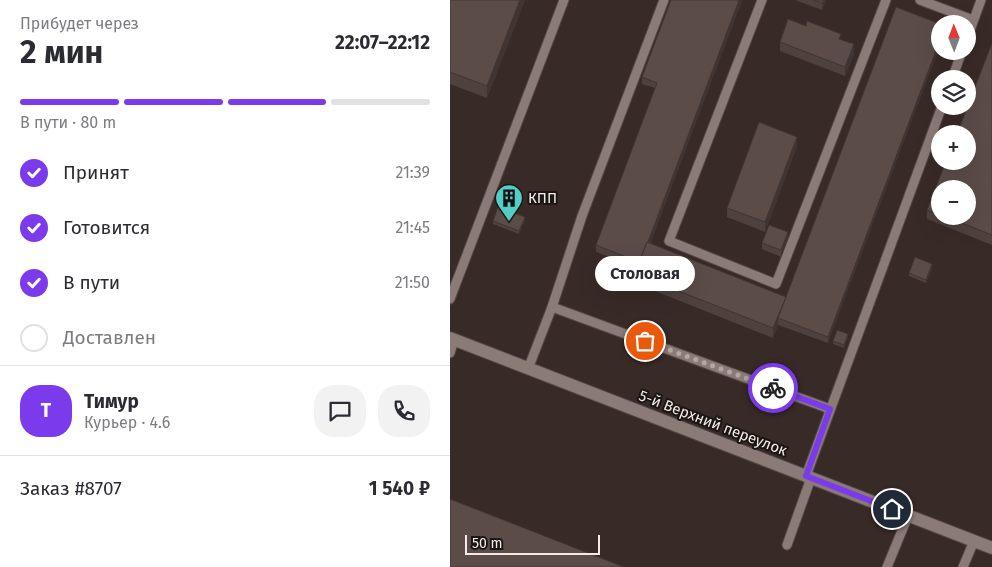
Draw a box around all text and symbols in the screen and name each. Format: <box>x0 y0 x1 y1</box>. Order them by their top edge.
text: Прибудет через <box>20 14 139 33</box>
north arrow <box>931 15 976 60</box>
map controls <box>931 15 976 225</box>
text: 22:07–22:12 <box>335 31 430 54</box>
text: 2 мин <box>20 33 103 71</box>
button: layers <box>931 70 976 115</box>
text: В пути · 80 m <box>20 113 116 132</box>
button: + <box>931 125 976 170</box>
icon: check <box>20 159 48 187</box>
text: Принят <box>63 161 129 184</box>
text: 21:39 <box>395 163 430 182</box>
button: − <box>931 180 976 225</box>
building icon: КПП <box>494 183 524 222</box>
place label: КПП <box>528 189 557 207</box>
icon: check <box>20 214 48 242</box>
text: Готовится <box>63 216 150 239</box>
text: 21:45 <box>395 218 430 237</box>
callout: Столовая <box>595 256 695 291</box>
text: Столовая <box>610 264 680 283</box>
icon: check <box>20 269 48 297</box>
text: В пути <box>63 271 120 294</box>
text: 21:50 <box>395 273 430 292</box>
pin <box>624 320 666 362</box>
text: Доставлен <box>63 326 156 349</box>
icon: bag <box>631 327 659 355</box>
courier <box>748 363 798 413</box>
icon: bike <box>759 374 787 402</box>
button: chat <box>314 385 366 437</box>
button: phone <box>378 385 430 437</box>
street label: 5-й Верхний переулок <box>636 386 790 460</box>
text: Тимур <box>84 390 139 413</box>
text: Т <box>41 399 51 422</box>
text: Курьер · 4.6 <box>84 413 170 432</box>
text: Заказ #8707 <box>20 477 122 500</box>
text: 1 540 ₽ <box>369 477 430 500</box>
pin <box>871 488 913 530</box>
icon: home <box>878 495 906 523</box>
scale bar <box>465 532 600 555</box>
text: 50 m <box>472 535 503 552</box>

